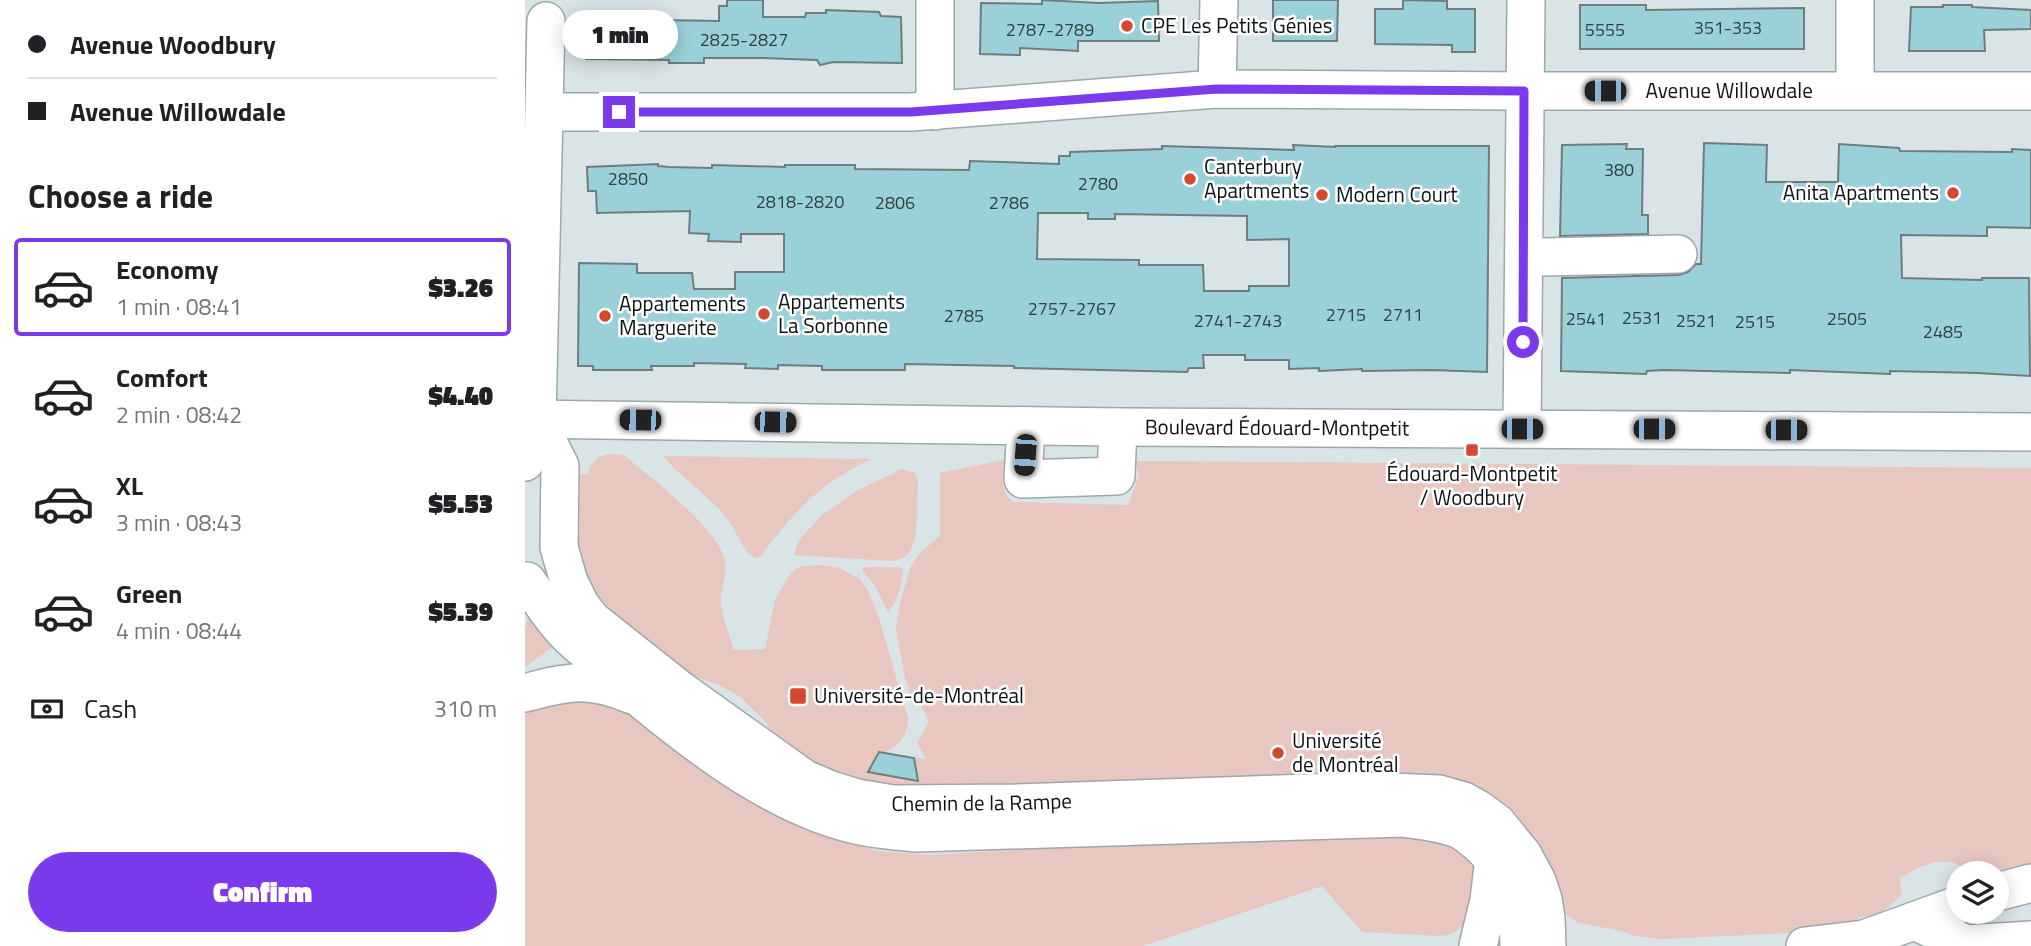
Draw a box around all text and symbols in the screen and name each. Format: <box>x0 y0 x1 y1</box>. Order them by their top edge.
place label: CPE Les Petits Génies <box>1141 9 1332 41</box>
callout: 1 min <box>561 10 677 60</box>
house number: 351-353 <box>1694 14 1762 41</box>
house number: 2787-2789 <box>1006 16 1094 43</box>
house number: 5555 <box>1585 16 1625 43</box>
text: 1 min <box>591 17 649 52</box>
marker: CPE Les Petits Génies <box>1119 18 1135 34</box>
text: Avenue Woodbury <box>70 25 276 64</box>
house number: 2825-2827 <box>700 26 788 53</box>
street label: Avenue Willowdale <box>1645 74 1813 106</box>
car <box>1585 81 1627 102</box>
text: Avenue Willowdale <box>70 92 286 131</box>
route end <box>603 96 635 128</box>
place label: Canterbury Apartments <box>1204 150 1309 206</box>
house number: 380 <box>1604 156 1634 183</box>
house number: 2850 <box>608 165 648 192</box>
house number: 2780 <box>1078 170 1118 197</box>
marker: Canterbury Apartments <box>1182 171 1198 187</box>
text: Choose a ride <box>28 172 213 220</box>
place label: Anita Apartments <box>1783 176 1939 208</box>
place label: Modern Court <box>1336 178 1458 210</box>
marker: Anita Apartments <box>1945 185 1961 201</box>
marker: Modern Court <box>1314 187 1330 203</box>
house number: 2818-2820 <box>756 188 844 215</box>
house number: 2806 <box>875 189 915 216</box>
house number: 2786 <box>989 189 1029 216</box>
text: Economy <box>116 250 218 289</box>
icon: car <box>32 256 95 319</box>
text: $3.26 <box>428 268 493 307</box>
place label: Appartements La Sorbonne <box>778 285 905 341</box>
place label: Appartements Marguerite <box>619 287 746 343</box>
text: 1 min · 08:41 <box>116 289 242 324</box>
house number: 2757-2767 <box>1028 295 1116 322</box>
house number: 2715 <box>1326 301 1366 328</box>
house number: 2711 <box>1383 301 1423 328</box>
house number: 2785 <box>944 302 984 329</box>
house number: 2531 <box>1622 304 1662 331</box>
house number: 2541 <box>1566 305 1606 332</box>
house number: 2505 <box>1827 305 1867 332</box>
marker: Appartements La Sorbonne <box>756 306 772 322</box>
house number: 2741-2743 <box>1194 307 1282 334</box>
house number: 2521 <box>1676 307 1716 334</box>
marker: Appartements Marguerite <box>597 308 613 324</box>
house number: 2515 <box>1735 308 1775 335</box>
house number: 2485 <box>1923 318 1963 345</box>
route start <box>1507 326 1539 358</box>
text: Comfort <box>116 358 208 397</box>
icon: car <box>32 364 95 427</box>
text: $4.40 <box>428 376 493 415</box>
text: 2 min · 08:42 <box>116 397 242 432</box>
car <box>619 409 662 431</box>
street label: Boulevard Édouard-Montpetit <box>1145 410 1410 444</box>
car <box>754 411 797 433</box>
car <box>1502 419 1544 440</box>
car <box>1634 419 1676 440</box>
car <box>1766 420 1808 441</box>
car <box>1014 433 1037 477</box>
marker: Édouard-Montpetit / Woodbury <box>1464 442 1480 458</box>
place label: Édouard-Montpetit / Woodbury <box>1387 457 1558 513</box>
text: XL <box>116 466 143 505</box>
icon: car <box>32 472 95 535</box>
text: $5.53 <box>428 484 493 523</box>
text: 3 min · 08:43 <box>116 505 242 540</box>
text: Green <box>116 574 182 613</box>
icon: car <box>32 580 95 643</box>
text: $5.39 <box>428 592 493 631</box>
text: 4 min · 08:44 <box>116 613 242 648</box>
place label: Université-de-Montréal <box>814 679 1024 711</box>
marker: Université-de-Montréal <box>788 686 808 706</box>
text: Cash <box>84 689 137 728</box>
icon: cash <box>28 690 66 728</box>
text: 310 m <box>434 691 497 726</box>
place label: Université de Montréal <box>1292 724 1399 780</box>
marker: Université de Montréal <box>1270 745 1286 761</box>
street label: Chemin de la Rampe <box>891 784 1072 819</box>
button: Confirm <box>28 852 497 932</box>
map controls <box>1946 861 2009 924</box>
button: layers <box>1946 861 2009 924</box>

